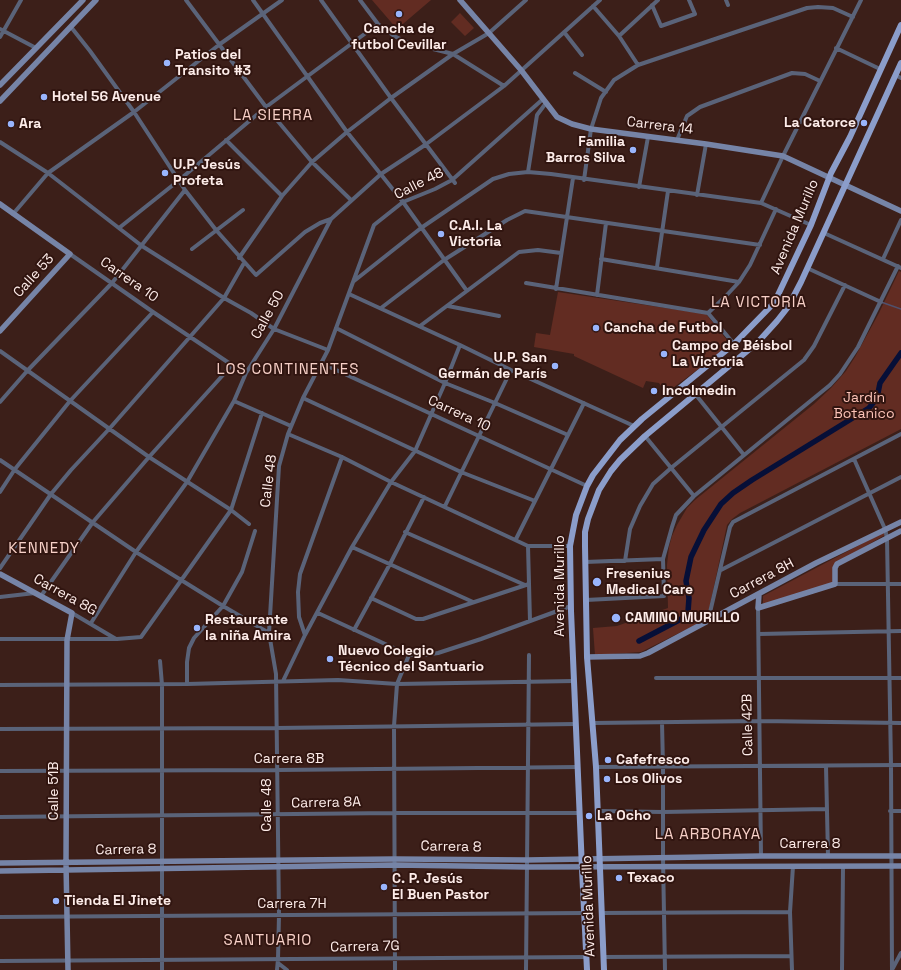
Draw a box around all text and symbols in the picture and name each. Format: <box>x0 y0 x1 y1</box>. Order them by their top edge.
marker: Cancha de futbol Cevillar <box>394 9 404 19</box>
place label: Cancha de futbol Cevillar <box>351 21 447 54</box>
place label: Patios del Transito #3 <box>175 47 251 80</box>
marker: Patios del Transito #3 <box>162 58 172 68</box>
place label: Hotel 56 Avenue <box>52 89 161 105</box>
marker: Hotel 56 Avenue <box>39 92 49 102</box>
district label: LA SIERRA <box>233 107 313 125</box>
street label: Carrera 14 <box>626 114 694 138</box>
place label: La Catorce <box>784 115 856 131</box>
place label: Ara <box>19 116 41 132</box>
marker: La Catorce <box>859 118 869 128</box>
marker: Ara <box>6 119 16 129</box>
place label: Familia Barros Silva <box>546 134 625 166</box>
marker: Familia Barros Silva <box>628 145 638 155</box>
place label: U.P. Jesús Profeta <box>173 157 241 190</box>
street label: Calle 48 <box>391 164 447 204</box>
marker: U.P. Jesús Profeta <box>160 168 170 178</box>
street label: Avenida Murillo <box>767 177 823 277</box>
place label: C.A.I. La Victoria <box>449 218 502 250</box>
marker: C.A.I. La Victoria <box>436 229 446 239</box>
street label: Calle 53 <box>10 251 58 301</box>
street label: Carrera 10 <box>97 254 161 306</box>
street label: Calle 50 <box>248 288 288 342</box>
district label: LA VICTORIA <box>711 294 807 312</box>
place label: Cancha de Futbol <box>604 320 722 336</box>
marker: Cancha de Futbol <box>591 323 601 333</box>
place label: Campo de Béisbol La Victoria <box>672 338 792 370</box>
marker: Campo de Béisbol La Victoria <box>659 349 669 359</box>
place label: U.P. San Germán de París <box>438 350 547 382</box>
district label: LOS CONTINENTES <box>217 361 359 379</box>
marker: U.P. San Germán de París <box>550 361 560 371</box>
place label: Incolmedin <box>662 383 736 399</box>
marker: Incolmedin <box>649 386 659 396</box>
park label: Jardín Botanico <box>833 390 895 422</box>
street label: Carrera 10 <box>425 392 493 436</box>
street label: Calle 48 <box>257 454 281 508</box>
street label: Avenida Murillo <box>552 535 568 637</box>
district label: KENNEDY <box>8 540 80 558</box>
street label: Carrera 8H <box>727 555 797 603</box>
place label: Fresenius Medical Care <box>606 566 693 598</box>
street label: Carrera 8G <box>30 571 100 619</box>
marker: Fresenius Medical Care <box>591 576 603 588</box>
place label: CAMINO MURILLO <box>625 610 740 626</box>
place label: Restaurante la niña Amira <box>205 612 291 644</box>
marker: CAMINO MURILLO <box>610 612 622 624</box>
marker: Restaurante la niña Amira <box>192 623 202 633</box>
place label: Nuevo Colegio Técnico del Santuario <box>338 643 484 676</box>
marker: Nuevo Colegio Técnico del Santuario <box>325 654 335 664</box>
street label: Calle 42B <box>739 694 757 756</box>
street label: Carrera 8B <box>254 751 324 767</box>
place label: Cafefresco <box>616 752 690 768</box>
marker: Cafefresco <box>603 755 613 765</box>
street label: Calle 51B <box>46 761 62 821</box>
place label: Los Olivos <box>615 771 682 787</box>
marker: Los Olivos <box>602 774 612 784</box>
street label: Calle 48 <box>259 778 275 832</box>
street label: Carrera 8A <box>291 794 361 812</box>
place label: La Ocho <box>597 808 651 824</box>
marker: La Ocho <box>584 811 594 821</box>
district label: LA ARBORAYA <box>655 826 761 844</box>
street label: Carrera 8 <box>779 836 841 852</box>
street label: Carrera 8 <box>420 838 482 856</box>
street label: Carrera 8 <box>95 841 157 859</box>
street label: Avenida Murillo <box>579 855 599 957</box>
place label: Texaco <box>627 870 674 886</box>
place label: C. P. Jesús El Buen Pastor <box>392 871 489 904</box>
marker: Texaco <box>614 873 624 883</box>
marker: C. P. Jesús El Buen Pastor <box>379 882 389 892</box>
place label: Tienda El Jinete <box>64 893 171 909</box>
marker: Tienda El Jinete <box>51 896 61 906</box>
street label: Carrera 7H <box>257 896 327 912</box>
district label: SANTUARIO <box>224 932 312 950</box>
street label: Carrera 7G <box>330 938 400 956</box>

